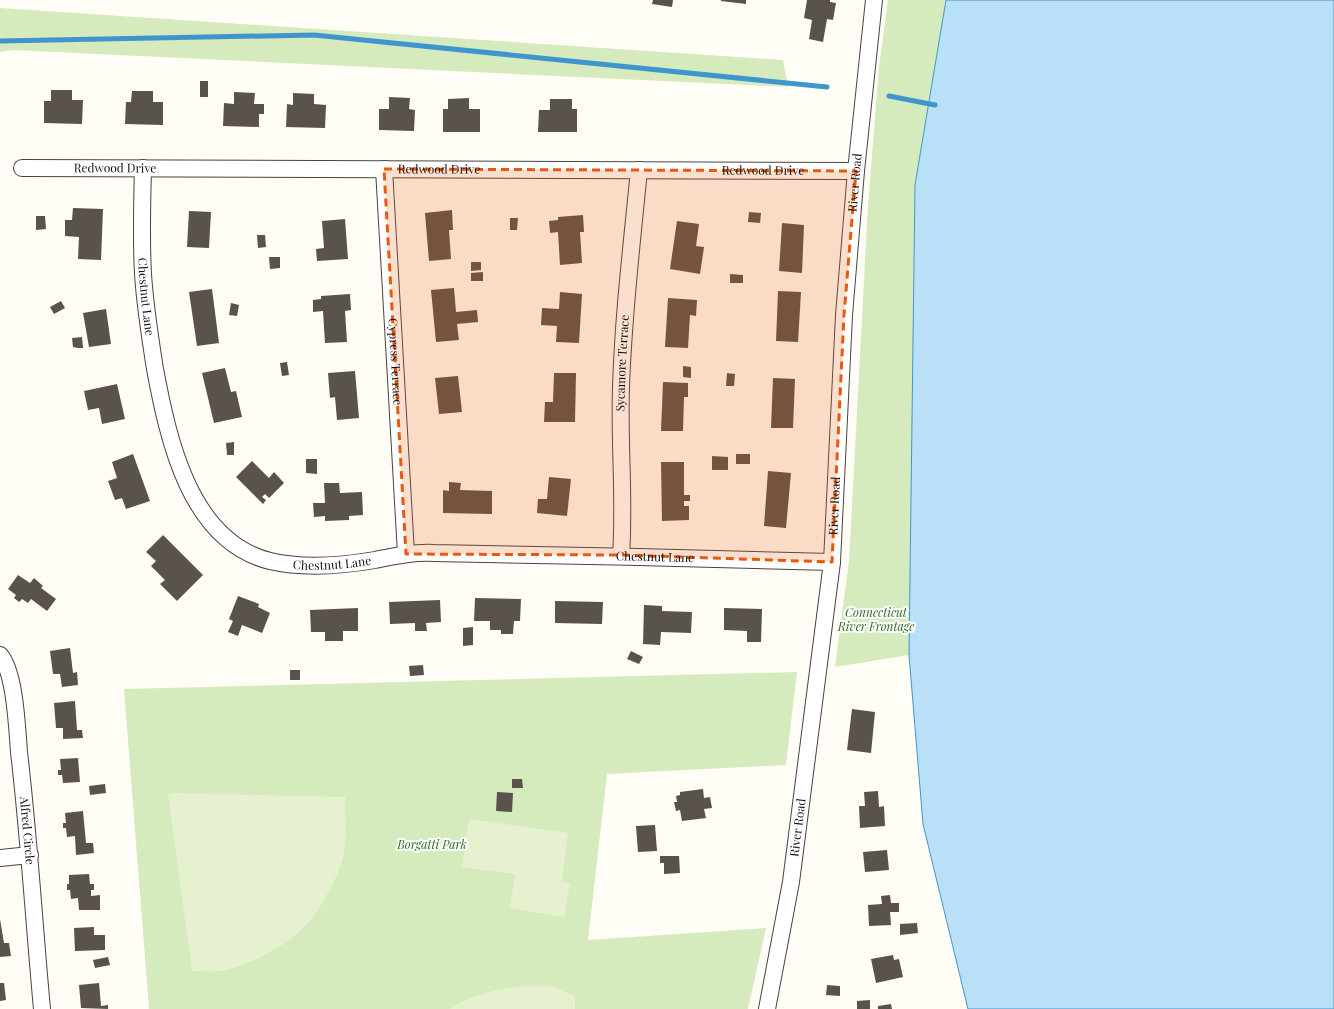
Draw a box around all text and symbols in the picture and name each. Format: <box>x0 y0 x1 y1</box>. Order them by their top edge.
street label: River Road <box>844 153 865 212</box>
street label: Redwood Drive <box>74 159 156 175</box>
street label: Redwood Drive <box>398 160 480 177</box>
street label: Redwood Drive <box>722 162 804 178</box>
street label: Chestnut Lane <box>135 257 159 337</box>
street label: Sycamore Terrace <box>612 314 632 412</box>
street label: Cypress Terrace <box>386 317 406 406</box>
street label: River Road <box>824 476 843 536</box>
street label: Chestnut Lane <box>616 547 694 565</box>
street label: Chestnut Lane <box>292 552 372 573</box>
park label: Connecticut River Frontage <box>837 604 914 634</box>
street label: Alfred Circle <box>17 795 39 865</box>
street label: River Road <box>785 797 809 858</box>
park label: Borgatti Park <box>396 836 467 852</box>

